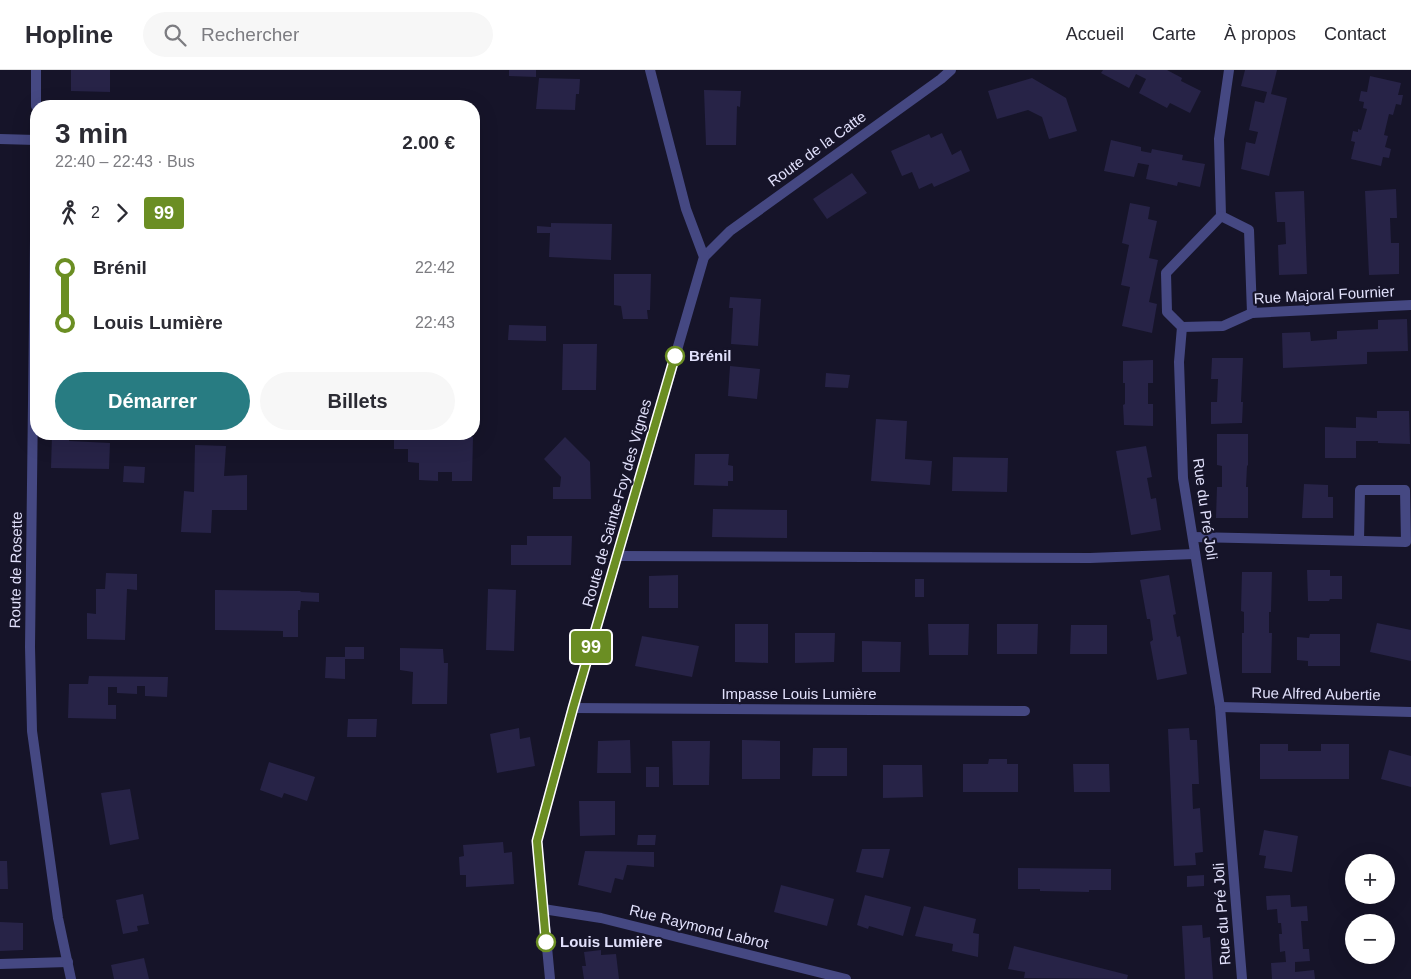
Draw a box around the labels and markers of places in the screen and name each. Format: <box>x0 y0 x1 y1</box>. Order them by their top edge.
marker: Brénil <box>665 346 685 366</box>
place label: Brénil <box>689 347 732 364</box>
marker: Louis Lumière <box>536 932 556 952</box>
place label: Louis Lumière <box>560 933 663 950</box>

